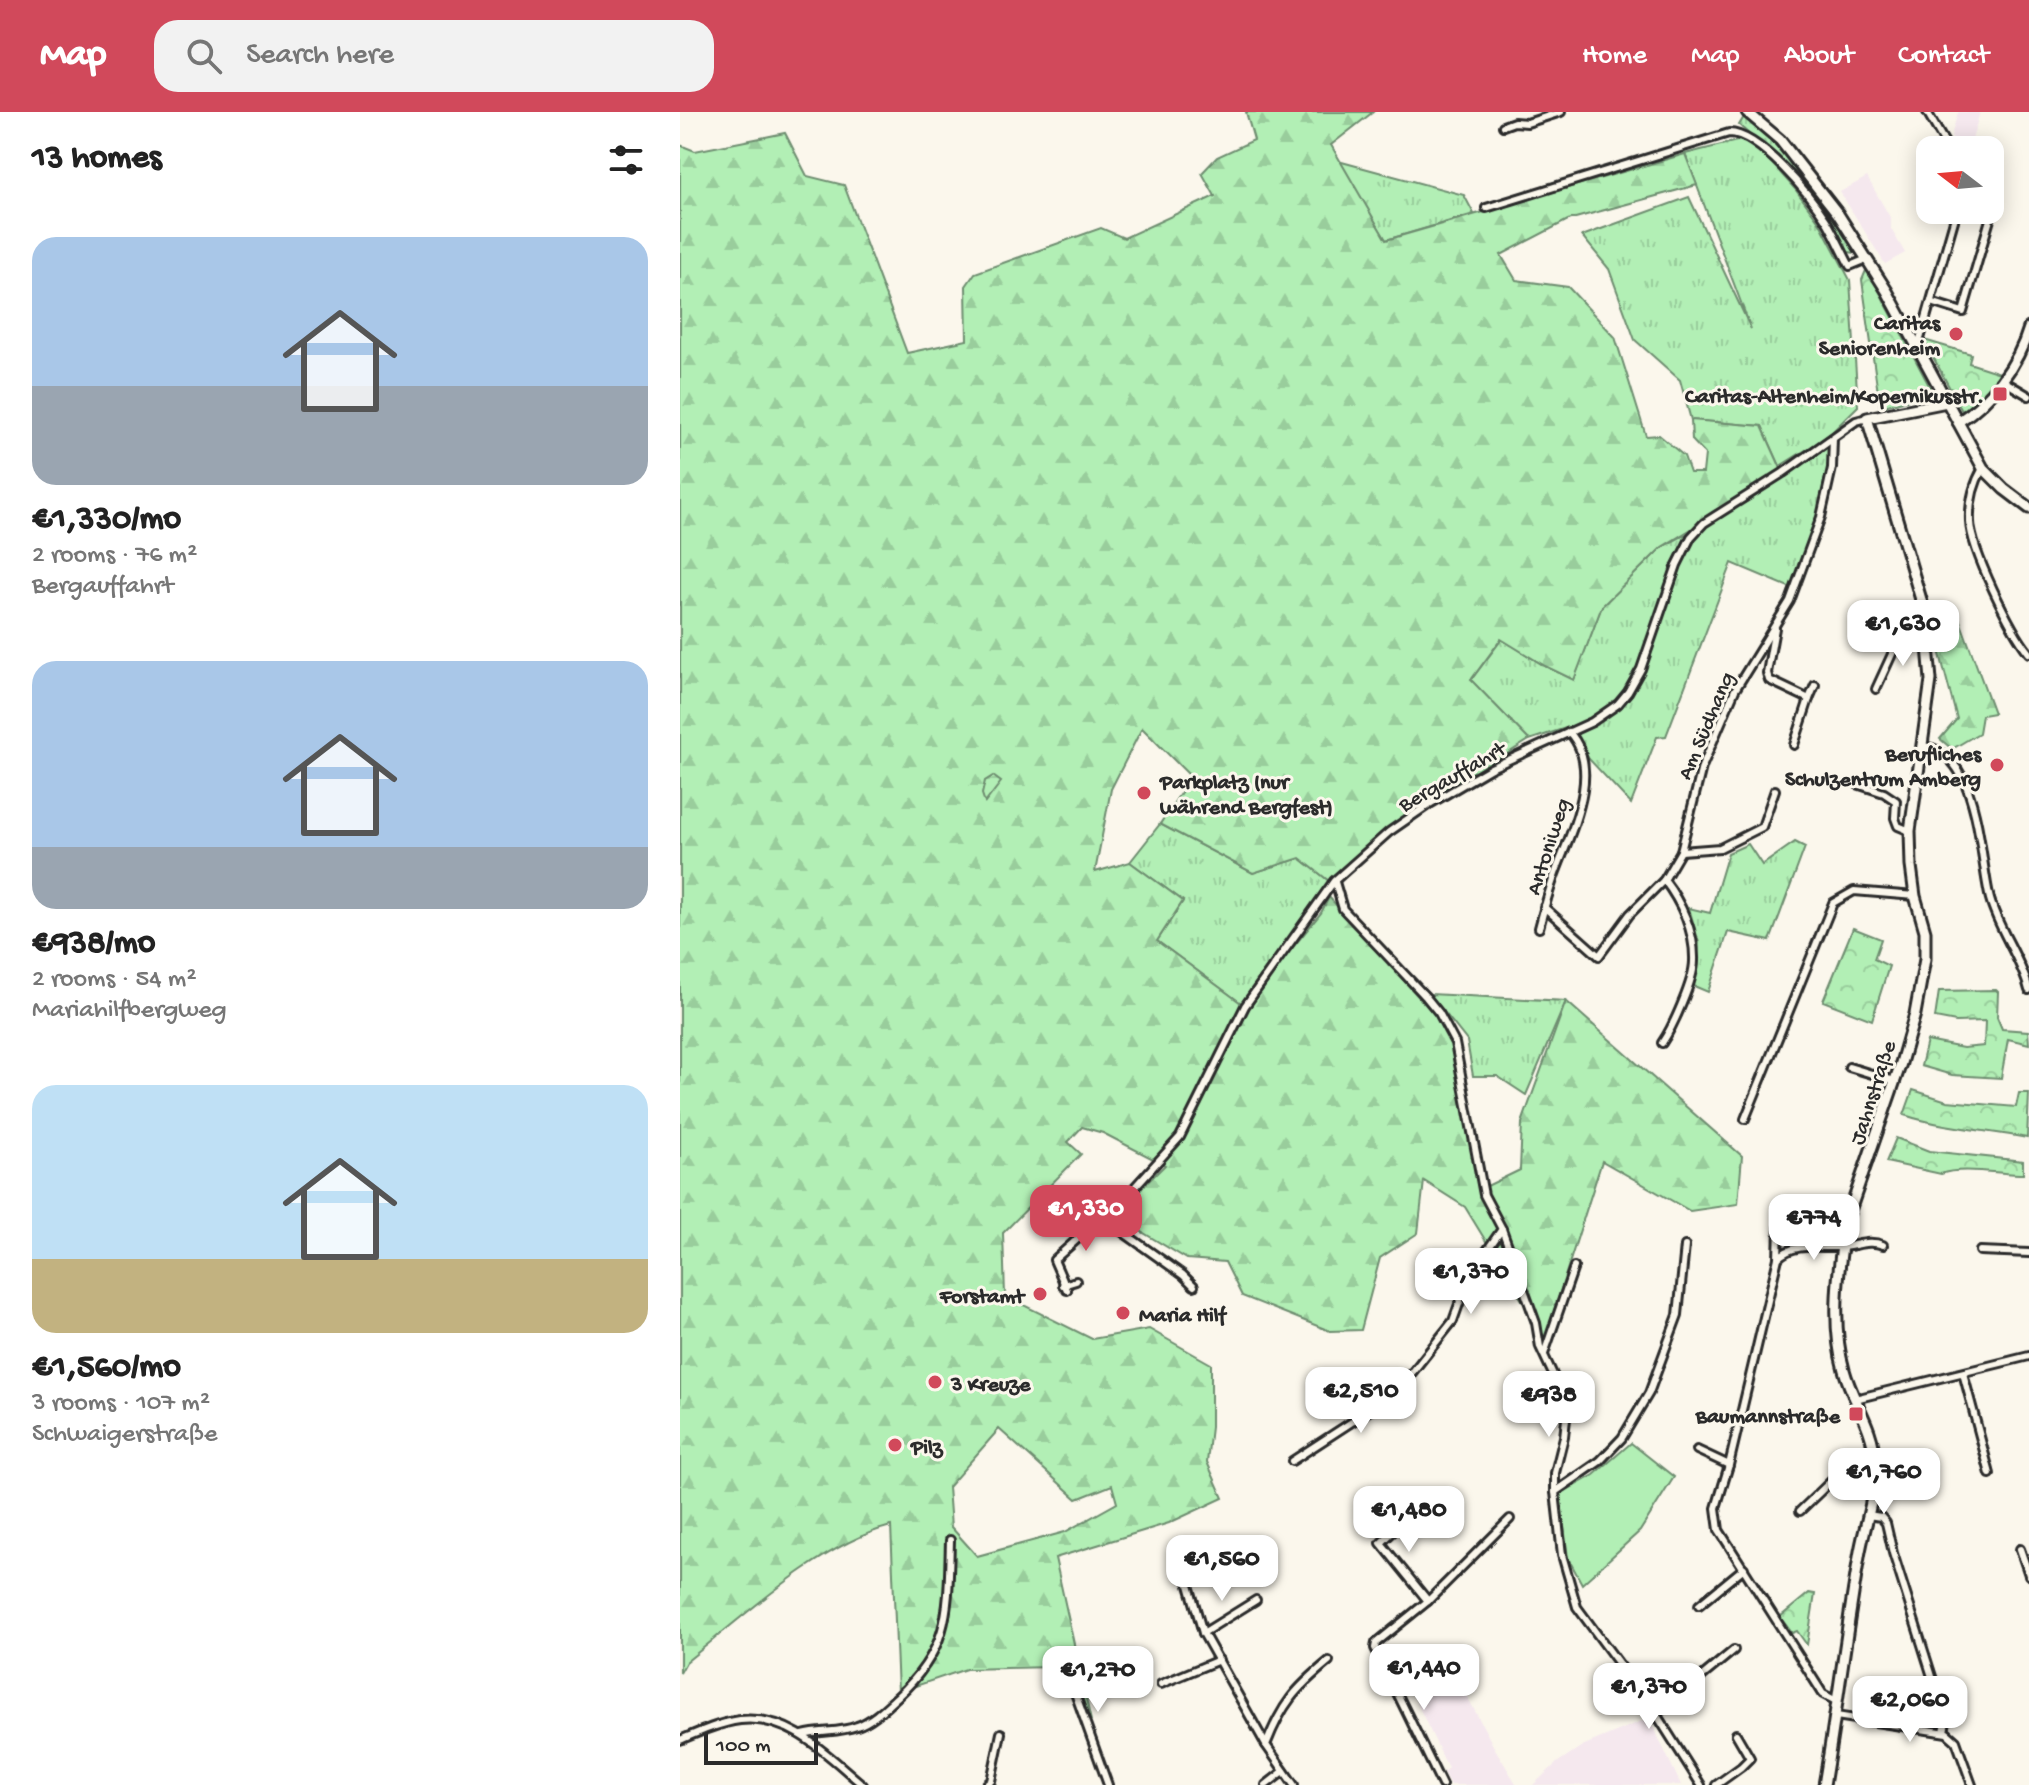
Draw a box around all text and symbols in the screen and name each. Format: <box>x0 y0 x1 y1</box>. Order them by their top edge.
search box <box>154 20 714 92</box>
text: Map <box>40 34 106 78</box>
icon: search <box>182 34 226 78</box>
text: Search here <box>246 39 394 74</box>
text: Home <box>1582 40 1647 73</box>
text: Map <box>1691 40 1740 73</box>
text: About <box>1784 40 1854 73</box>
text: Contact <box>1898 40 1989 73</box>
north arrow <box>1916 136 2004 224</box>
map controls <box>1916 136 2004 224</box>
icon: filters <box>604 138 648 182</box>
text: 13 homes <box>32 140 162 180</box>
icon: home <box>268 289 412 433</box>
place label: Caritas Seniorenheim <box>1819 312 1942 363</box>
marker: Caritas Seniorenheim <box>1947 325 1965 343</box>
place label: Caritas-Altenheim/Kopernikusstr. <box>1684 385 1984 411</box>
marker: Caritas-Altenheim/Kopernikusstr. <box>1991 385 2009 403</box>
text: €1,330/mo <box>32 501 181 541</box>
text: 2 rooms · 76 m² <box>32 541 197 572</box>
text: Bergauffahrt <box>32 572 173 603</box>
pin: €1,630 <box>1838 600 1968 668</box>
text: €1,630 <box>1865 610 1941 641</box>
street label: Am Südhang <box>1673 669 1742 784</box>
icon: home <box>268 713 412 857</box>
street label: Bergauffahrt <box>1394 736 1513 820</box>
place label: Berufliches Schulzentrum Amberg <box>1785 743 1983 794</box>
marker: Berufliches Schulzentrum Amberg <box>1988 756 2006 774</box>
place label: Parkplatz (nur während Bergfest) <box>1159 771 1333 822</box>
marker: Parkplatz (nur während Bergfest) <box>1135 784 1153 802</box>
street label: Antoniweg <box>1522 796 1578 899</box>
text: €938/mo <box>32 925 156 965</box>
text: 2 rooms · 54 m² <box>32 965 197 996</box>
text: Mariahilfbergweg <box>32 996 227 1027</box>
street label: Jahnstraße <box>1846 1037 1904 1149</box>
icon: home <box>268 1137 412 1281</box>
pin: €1,330 <box>1021 1185 1151 1253</box>
pin: €774 <box>1767 1194 1861 1262</box>
text: €1,330 <box>1048 1195 1124 1226</box>
text: €774 <box>1787 1204 1841 1235</box>
pin: €1,370 <box>1406 1248 1536 1316</box>
text: €1,370 <box>1433 1258 1509 1289</box>
place label: Forstamt <box>939 1285 1026 1311</box>
marker: Forstamt <box>1031 1285 1049 1303</box>
marker: Maria Hilf <box>1114 1304 1132 1322</box>
place label: Maria Hilf <box>1139 1304 1228 1330</box>
text: €1,560/mo <box>32 1349 181 1389</box>
pin: €2,510 <box>1296 1367 1426 1435</box>
pin: €938 <box>1502 1371 1596 1439</box>
marker: 3 Kreuze <box>926 1373 944 1391</box>
place label: 3 Kreuze <box>950 1373 1031 1399</box>
text: €2,510 <box>1323 1377 1399 1408</box>
text: €938 <box>1521 1381 1577 1412</box>
text: 3 rooms · 107 m² <box>32 1389 210 1420</box>
place label: Baumannstraße <box>1695 1405 1841 1431</box>
marker: Baumannstraße <box>1847 1405 1865 1423</box>
text: Schwaigerstraße <box>32 1420 218 1451</box>
marker: Pilz <box>886 1436 904 1454</box>
place label: Pilz <box>910 1436 944 1462</box>
pin: €1,760 <box>1819 1448 1949 1516</box>
text: €1,760 <box>1846 1458 1922 1489</box>
pin: €1,480 <box>1344 1486 1474 1554</box>
text: €1,480 <box>1371 1496 1447 1527</box>
pin: €1,560 <box>1157 1535 1287 1603</box>
text: €1,560 <box>1184 1545 1260 1576</box>
pin: €1,440 <box>1359 1644 1489 1712</box>
pin: €1,270 <box>1033 1646 1163 1714</box>
text: €1,440 <box>1387 1654 1461 1685</box>
text: €1,270 <box>1060 1656 1136 1687</box>
pin: €1,370 <box>1584 1663 1714 1731</box>
text: €1,370 <box>1611 1673 1687 1704</box>
pin: €2,060 <box>1845 1676 1975 1744</box>
text: €2,060 <box>1870 1686 1950 1717</box>
scale bar <box>704 1729 818 1765</box>
text: 100 m <box>716 1734 771 1760</box>

